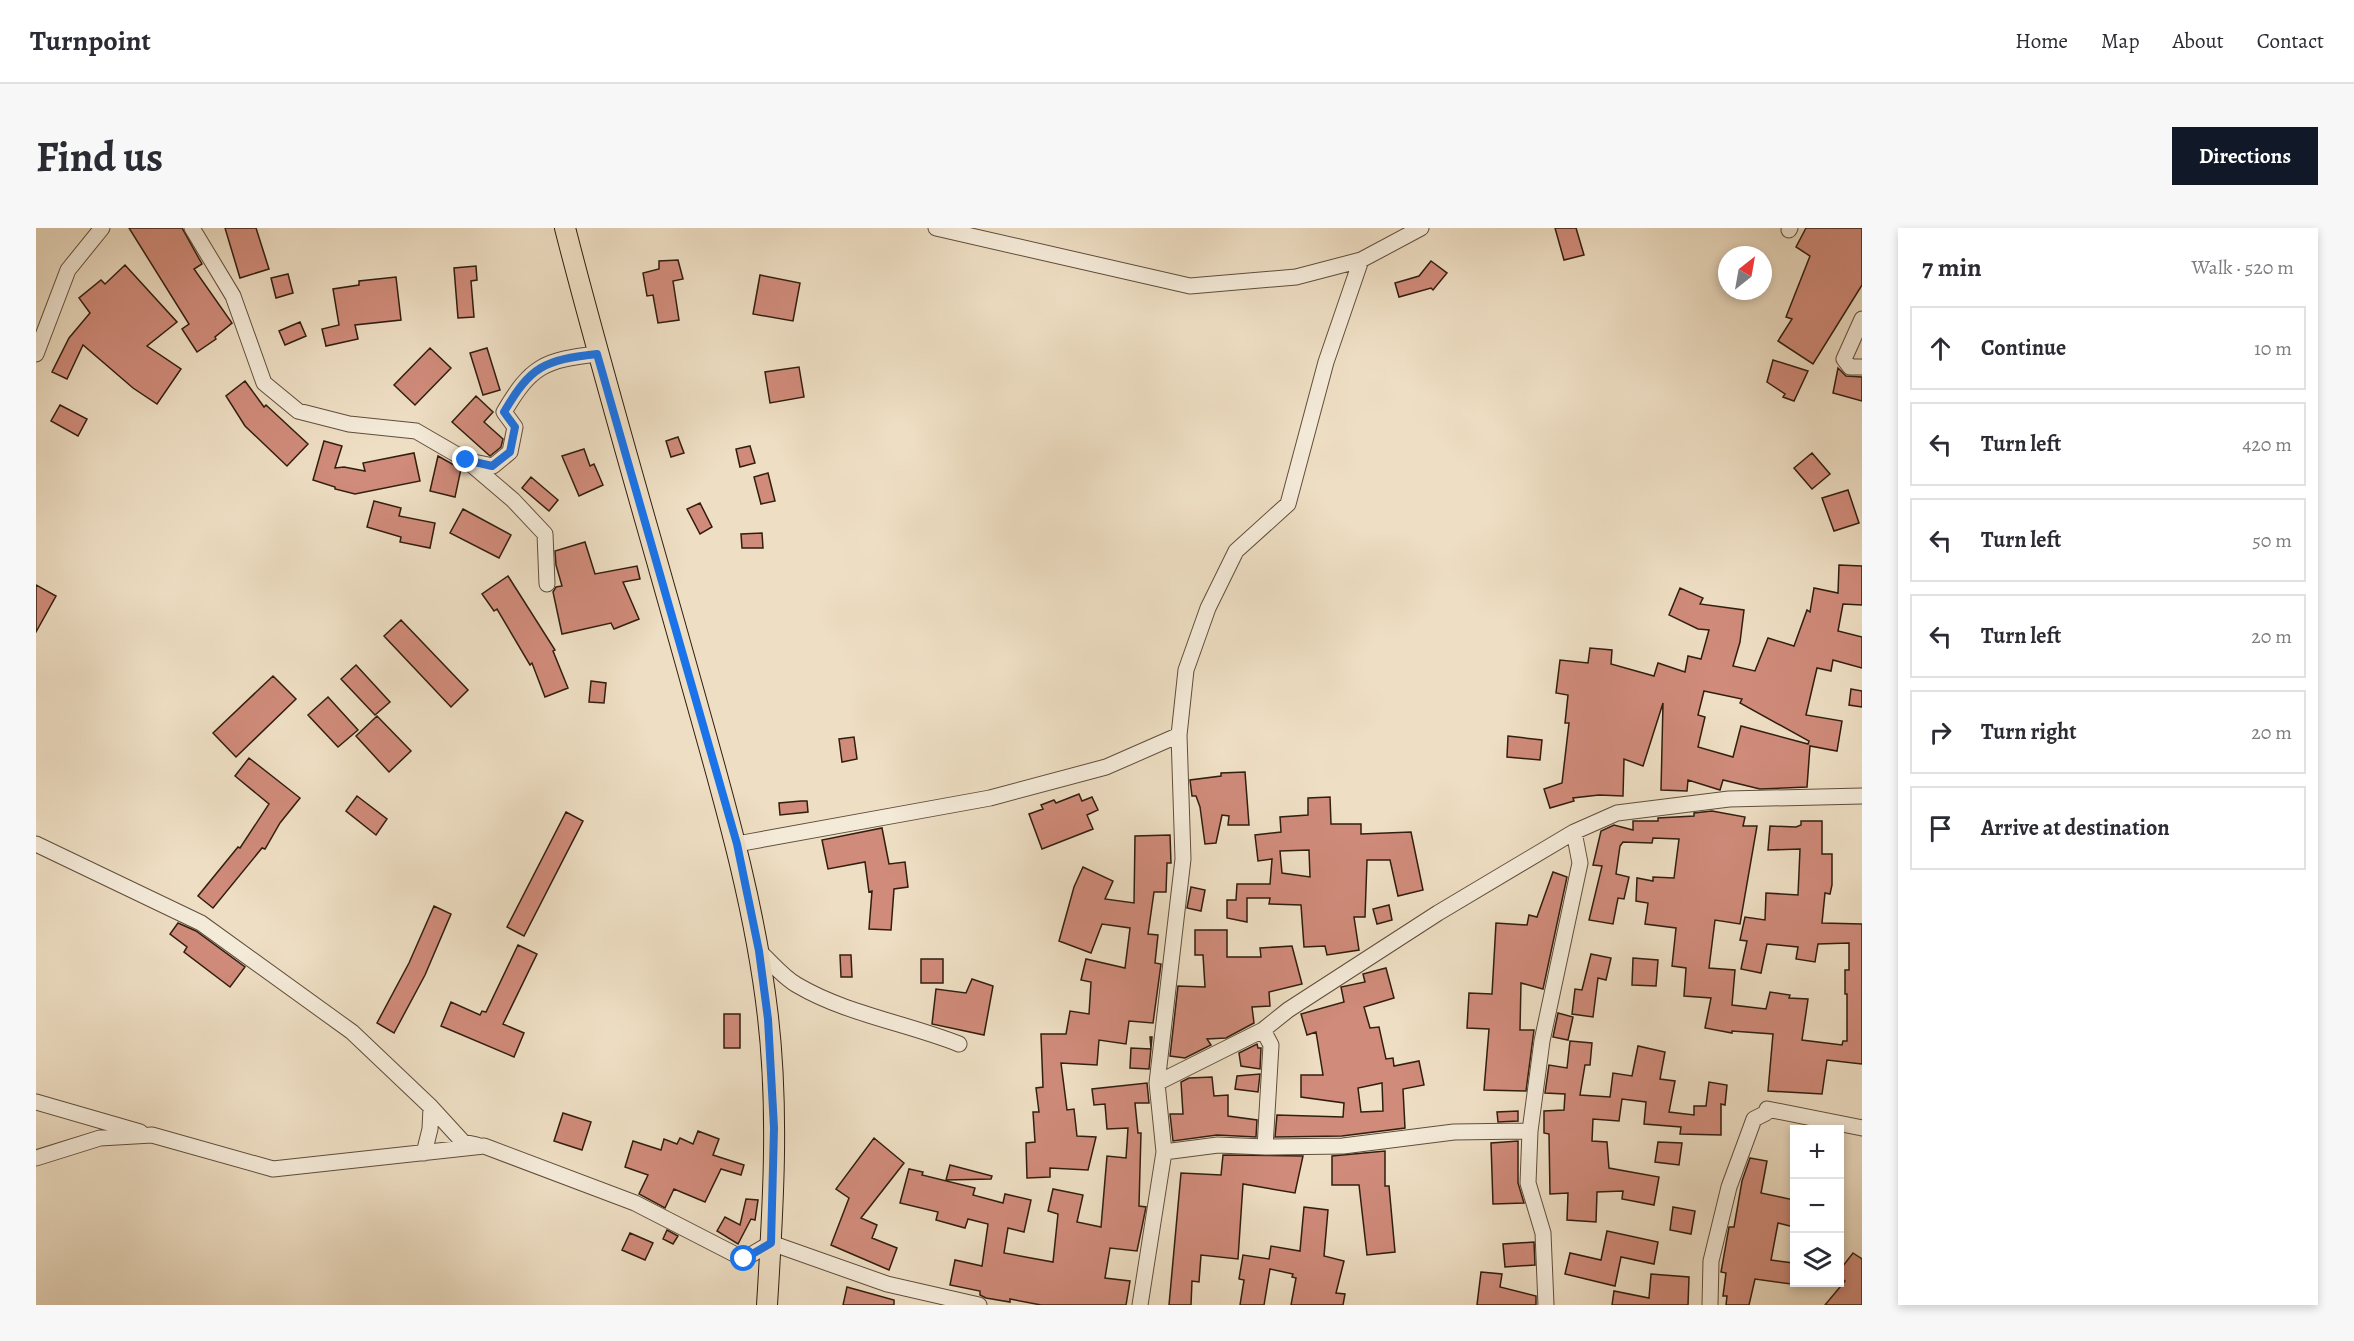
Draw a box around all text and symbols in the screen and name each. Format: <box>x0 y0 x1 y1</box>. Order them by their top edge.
text: Turnpoint <box>30 22 151 60</box>
text: Home <box>2015 27 2068 55</box>
text: Map <box>2101 27 2139 55</box>
text: About <box>2172 27 2224 55</box>
text: Contact <box>2257 27 2324 55</box>
button: Directions <box>2172 127 2318 185</box>
text: Find us <box>36 128 163 185</box>
north arrow <box>1718 246 1772 300</box>
text: 7 min <box>1922 250 1982 285</box>
text: Walk · 520 m <box>2192 254 2294 281</box>
icon: ahead <box>1924 332 1957 365</box>
text: Continue <box>1981 333 2066 363</box>
text: 10 m <box>2254 335 2292 362</box>
icon: left <box>1924 428 1957 461</box>
text: Turn left <box>1981 429 2061 459</box>
text: 420 m <box>2242 431 2292 458</box>
route end <box>452 446 478 472</box>
icon: left <box>1924 524 1957 557</box>
text: Turn left <box>1981 525 2061 555</box>
text: 50 m <box>2252 527 2292 554</box>
icon: left <box>1924 620 1957 653</box>
text: Turn left <box>1981 621 2061 651</box>
text: 20 m <box>2251 623 2292 650</box>
icon: right <box>1924 716 1957 749</box>
text: Turn right <box>1981 717 2077 747</box>
text: 20 m <box>2251 719 2292 746</box>
icon: arrive <box>1924 812 1957 845</box>
text: Arrive at destination <box>1981 813 2170 843</box>
map controls <box>1790 1125 1844 1287</box>
button: + <box>1790 1125 1844 1179</box>
button: − <box>1790 1179 1844 1233</box>
button: layers <box>1790 1233 1844 1287</box>
route start <box>730 1245 756 1271</box>

